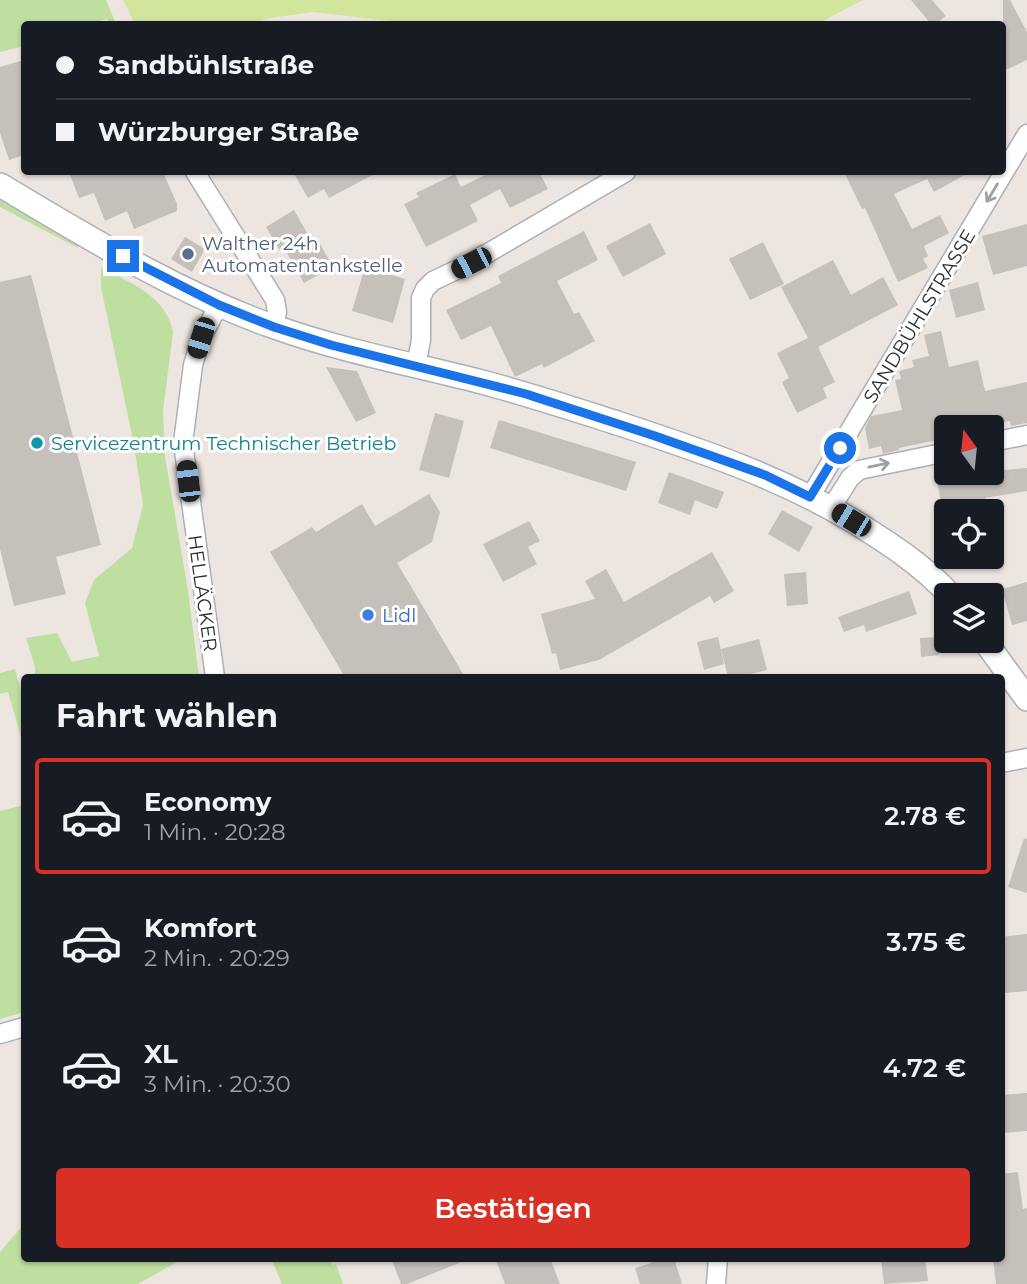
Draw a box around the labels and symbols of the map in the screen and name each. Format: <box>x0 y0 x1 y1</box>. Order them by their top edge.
one-way arrow <box>985 182 999 202</box>
street label: SANDBÜHLSTRASSE <box>859 225 980 407</box>
place label: Walther 24h Automatentankstelle <box>202 232 403 277</box>
route end <box>107 240 139 272</box>
car <box>448 244 495 282</box>
marker: Walther 24h Automatentankstelle <box>180 246 196 262</box>
car <box>185 315 218 361</box>
north arrow <box>934 415 1004 485</box>
place label: Servicezentrum Technischer Betrieb <box>51 432 396 455</box>
route start <box>824 432 856 464</box>
marker: Servicezentrum Technischer Betrieb <box>29 435 45 451</box>
one-way arrow <box>867 458 890 472</box>
car <box>176 459 201 503</box>
car <box>828 500 875 540</box>
street label: HELLÄCKER <box>183 533 222 653</box>
place label: Lidl <box>382 604 416 627</box>
marker: Lidl <box>360 607 376 623</box>

